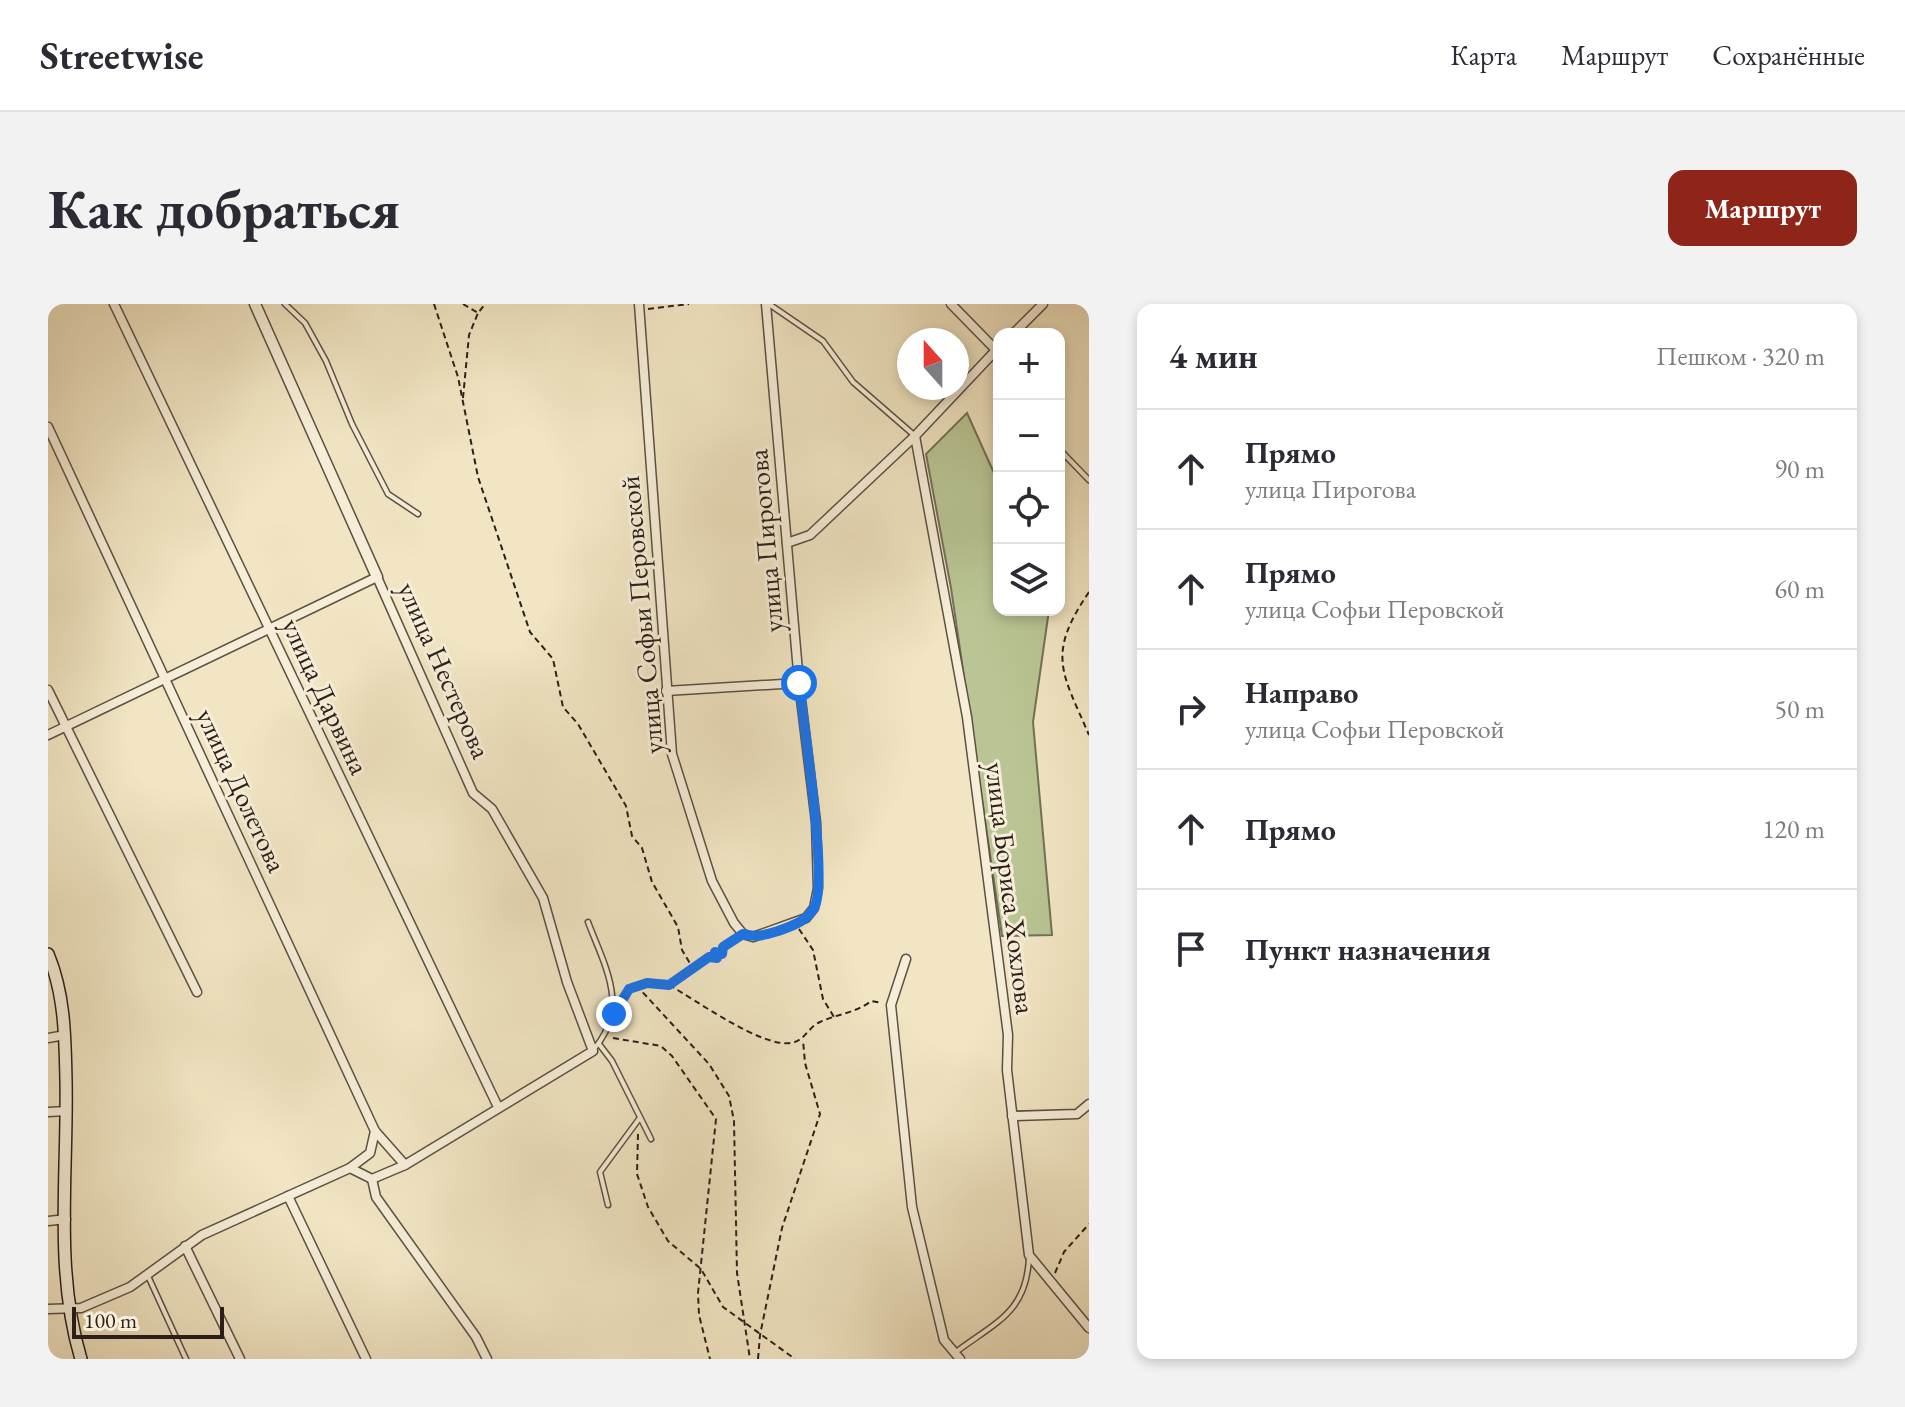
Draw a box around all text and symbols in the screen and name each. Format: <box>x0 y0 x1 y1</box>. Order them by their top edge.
text: Streetwise <box>40 31 203 80</box>
text: Карта <box>1450 37 1517 73</box>
text: Маршрут <box>1561 37 1668 73</box>
text: Сохранённые <box>1712 37 1865 73</box>
button: Маршрут <box>1668 170 1857 246</box>
text: Как добраться <box>48 172 400 245</box>
north arrow <box>897 328 969 400</box>
map controls <box>993 328 1065 616</box>
button: + <box>993 328 1065 400</box>
text: 4 мин <box>1169 334 1258 378</box>
text: Пешком · 320 m <box>1656 339 1825 373</box>
button: − <box>993 400 1065 472</box>
text: Прямо <box>1245 433 1336 472</box>
street label: улица Пирогова <box>739 447 791 634</box>
icon: ahead <box>1169 447 1213 491</box>
text: 90 m <box>1775 452 1825 486</box>
button: locate <box>993 472 1065 544</box>
text: улица Пирогова <box>1245 472 1416 506</box>
street label: улица Софьи Перовской <box>611 474 671 756</box>
button: layers <box>993 544 1065 616</box>
text: Прямо <box>1245 553 1336 592</box>
icon: ahead <box>1169 567 1213 611</box>
text: 60 m <box>1775 572 1825 606</box>
street label: улица Нестерова <box>390 576 500 765</box>
text: улица Софьи Перовской <box>1245 592 1504 626</box>
street label: улица Дарвина <box>274 612 378 781</box>
route start <box>781 665 817 701</box>
text: Направо <box>1245 673 1358 712</box>
icon: right <box>1169 687 1213 731</box>
text: 50 m <box>1775 692 1825 726</box>
street label: улица Долетова <box>188 702 296 878</box>
text: улица Софьи Перовской <box>1245 712 1504 746</box>
street label: улица Бориса Хохлова <box>978 760 1044 1017</box>
icon: ahead <box>1169 807 1213 851</box>
text: Прямо <box>1245 810 1336 849</box>
text: 120 m <box>1762 812 1825 846</box>
icon: arrive <box>1169 927 1213 971</box>
text: Пункт назначения <box>1245 930 1491 969</box>
route end <box>596 996 632 1032</box>
scale bar <box>72 1303 224 1339</box>
text: 100 m <box>84 1306 137 1335</box>

